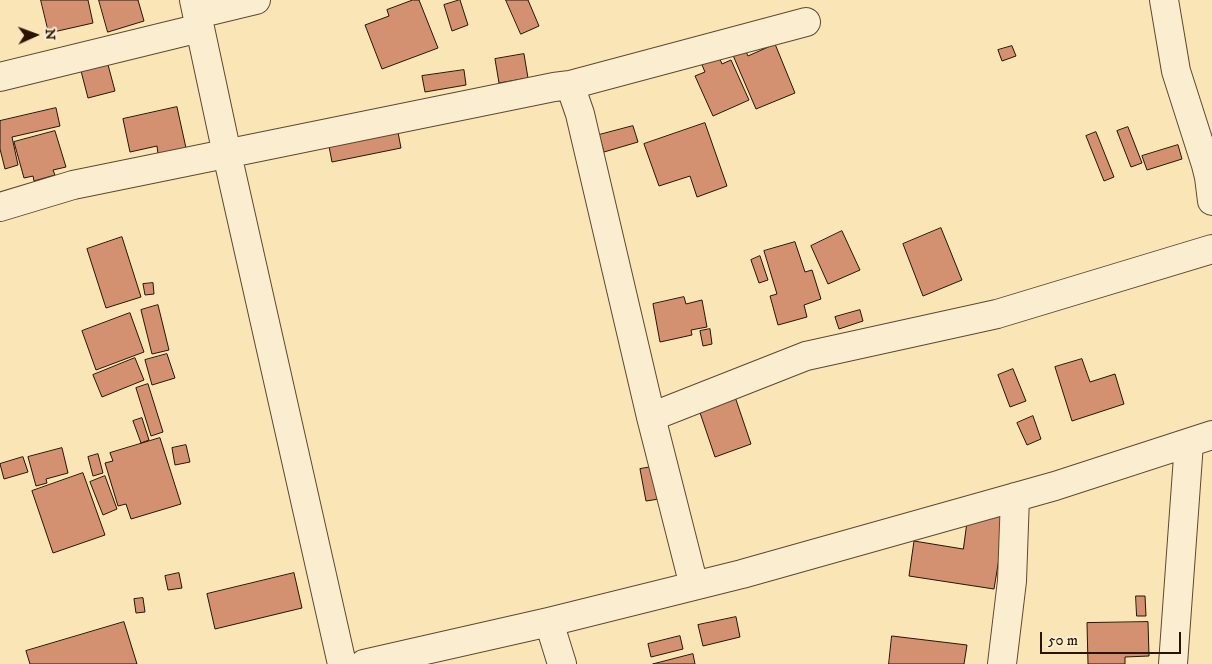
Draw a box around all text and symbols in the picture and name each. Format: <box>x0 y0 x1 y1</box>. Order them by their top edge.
north arrow <box>10 10 60 60</box>
text: N <box>41 28 59 41</box>
scale bar <box>1042 622 1183 654</box>
text: 50 m <box>1048 631 1078 650</box>

